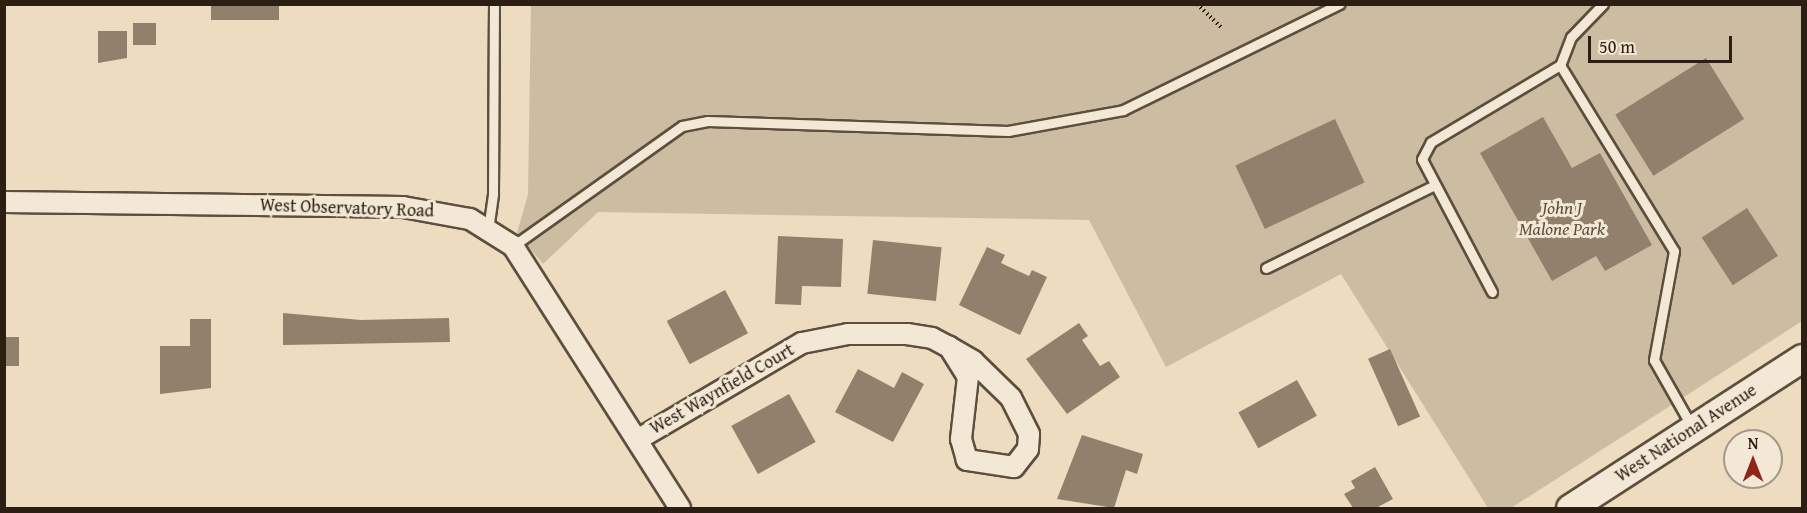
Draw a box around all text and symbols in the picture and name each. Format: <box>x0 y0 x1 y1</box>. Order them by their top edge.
scale bar <box>1591 24 1735 62</box>
text: 50 m <box>1599 33 1635 60</box>
street label: West Observatory Road <box>259 194 435 222</box>
park label: John J Malone Park <box>1519 198 1605 240</box>
street label: West Waynfield Court <box>646 339 798 439</box>
street label: West National Avenue <box>1611 379 1761 487</box>
north arrow <box>1723 429 1783 489</box>

